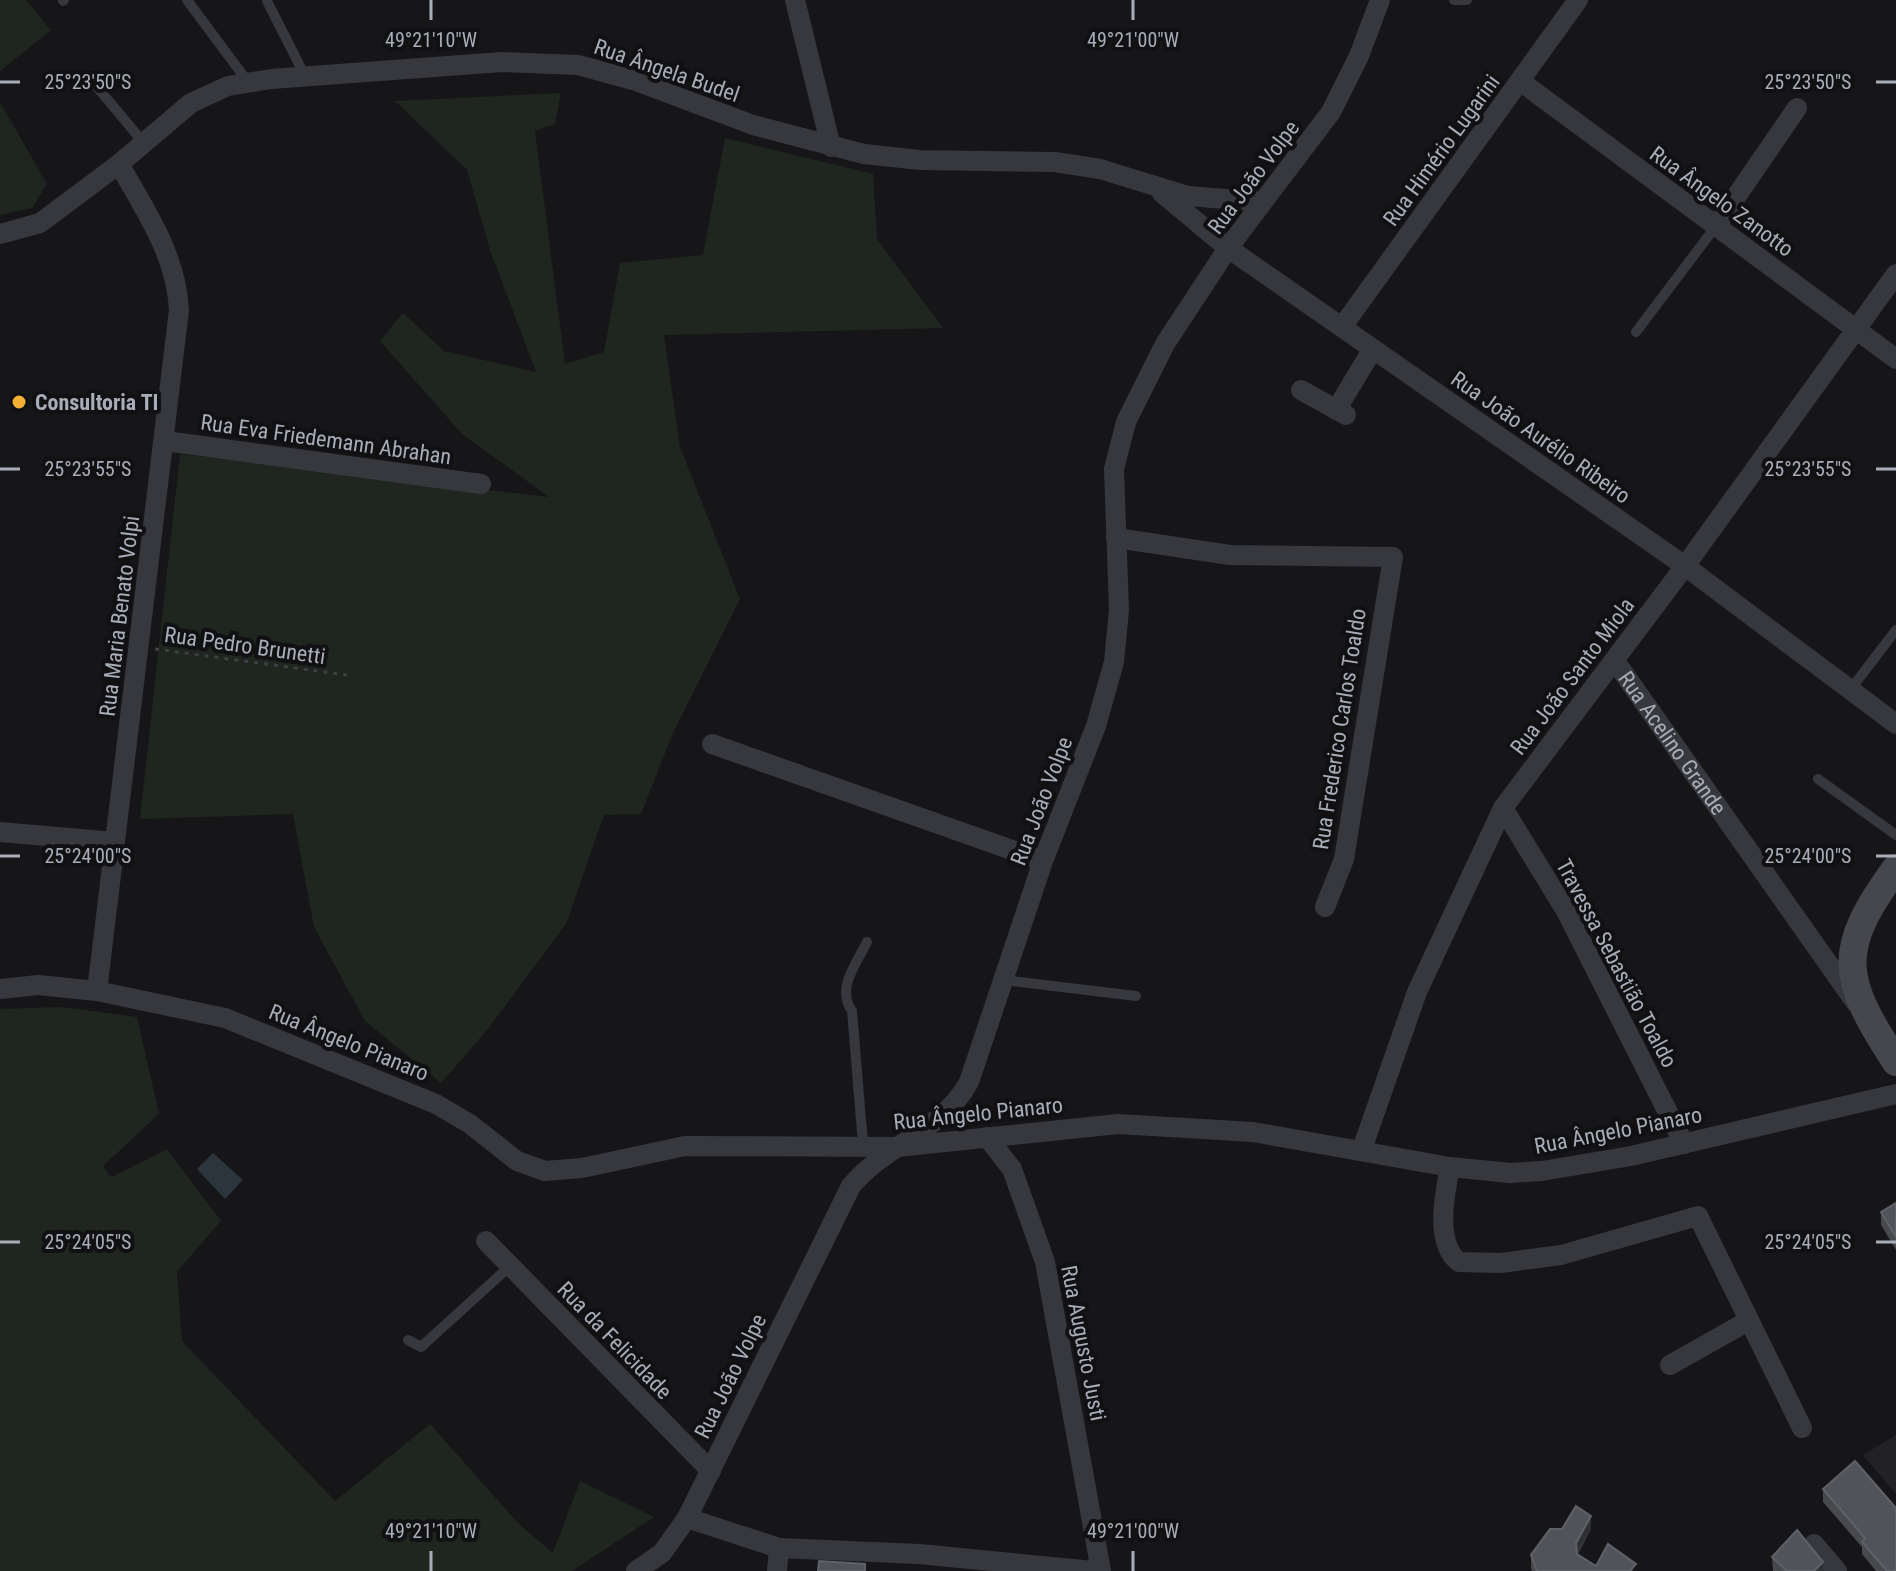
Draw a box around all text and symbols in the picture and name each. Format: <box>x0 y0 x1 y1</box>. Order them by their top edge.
text: 49°21'10"W <box>385 28 477 52</box>
text: 49°21'00"W <box>1087 28 1179 52</box>
street label: Rua Ângela Budel <box>591 34 743 107</box>
text: 25°23'50"S <box>45 70 131 94</box>
street label: Rua Himério Lugarini <box>1378 70 1505 231</box>
text: 25°23'50"S <box>1765 70 1851 94</box>
street label: Rua João Volpe <box>1203 116 1304 239</box>
street label: Rua Ângelo Zanotto <box>1645 141 1798 262</box>
street label: Rua João Aurélio Ribeiro <box>1446 366 1635 509</box>
place label: Consultoria TI <box>35 390 159 415</box>
marker: Consultoria TI <box>10 393 28 411</box>
street label: Rua Eva Friedemann Abrahan <box>199 410 453 469</box>
text: 25°23'55"S <box>45 457 131 481</box>
text: 25°23'55"S <box>1765 457 1851 481</box>
street label: Rua Maria Benato Volpi <box>95 514 144 718</box>
street label: Rua João Santo Miola <box>1505 593 1639 759</box>
street label: Rua Frederico Carlos Toaldo <box>1308 607 1371 851</box>
street label: Rua Pedro Brunetti <box>163 622 327 669</box>
street label: Rua Acelino Grande <box>1613 666 1731 820</box>
street label: Rua João Volpe <box>1006 734 1077 869</box>
text: 25°24'00"S <box>45 844 131 868</box>
text: 25°24'00"S <box>1765 844 1851 868</box>
street label: Travessa Sebastião Toaldo <box>1551 855 1682 1072</box>
street label: Rua Ângelo Pianaro <box>265 999 432 1086</box>
street label: Rua Ângelo Pianaro <box>892 1092 1064 1135</box>
street label: Rua Ângelo Pianaro <box>1532 1102 1704 1159</box>
text: 25°24'05"S <box>45 1230 131 1254</box>
text: 25°24'05"S <box>1765 1230 1851 1254</box>
street label: Rua Augusto Justi <box>1056 1263 1111 1423</box>
street label: Rua da Felicidade <box>552 1277 677 1404</box>
street label: Rua João Volpe <box>690 1310 771 1443</box>
text: 49°21'10"W <box>385 1519 477 1543</box>
text: 49°21'00"W <box>1087 1519 1179 1543</box>

